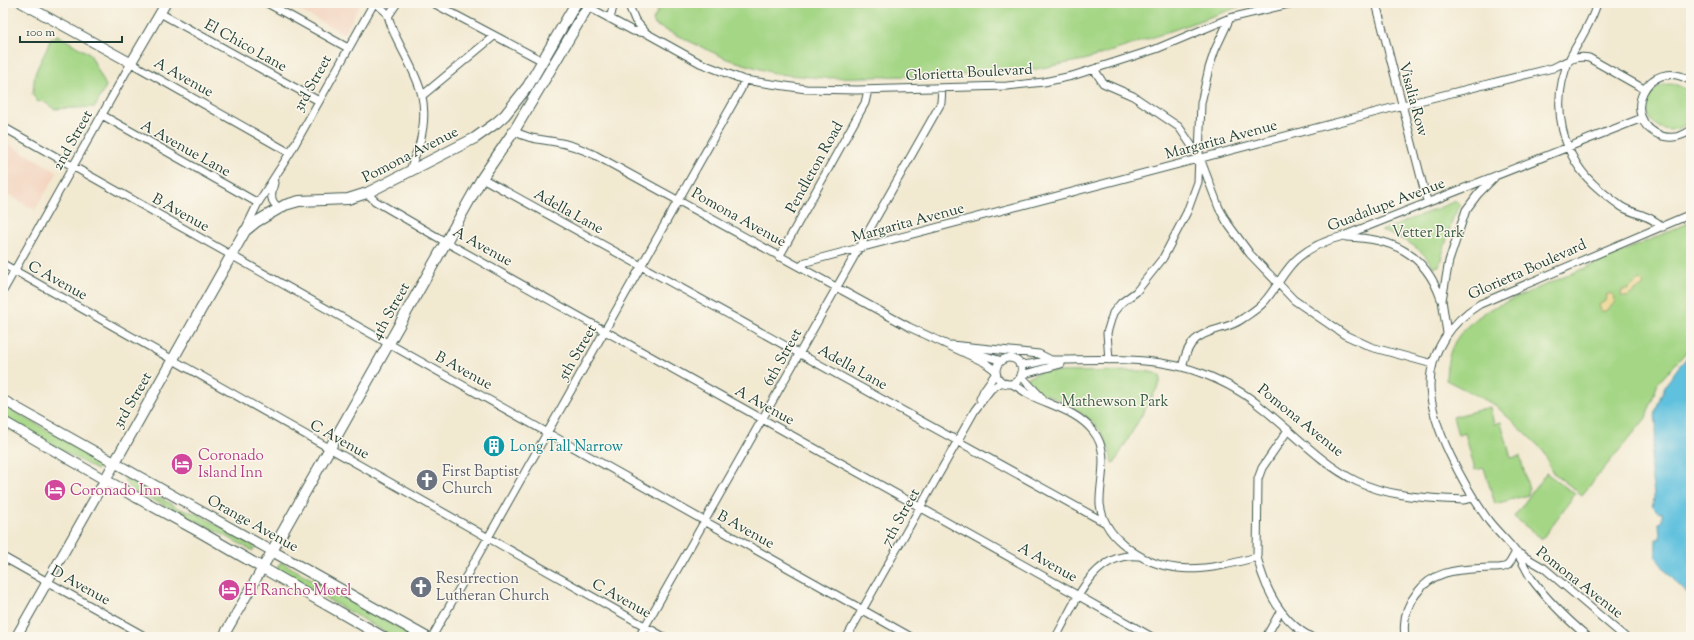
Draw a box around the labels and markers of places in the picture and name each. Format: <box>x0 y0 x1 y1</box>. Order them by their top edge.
building icon: Long Tall Narrow <box>481 433 507 459</box>
place label: Long Tall Narrow <box>510 437 623 458</box>
place label: Coronado Island Inn <box>198 446 264 484</box>
hotel icon: Coronado Island Inn <box>169 451 195 477</box>
place label: First Baptist Church <box>442 462 519 500</box>
church icon: First Baptist Church <box>414 467 440 493</box>
hotel icon: Coronado Inn <box>42 477 68 503</box>
place label: Coronado Inn <box>70 481 162 502</box>
place label: Resurrection Lutheran Church <box>436 569 550 607</box>
church icon: Resurrection Lutheran Church <box>408 574 434 600</box>
hotel icon: El Rancho Motel <box>216 577 242 603</box>
place label: El Rancho Motel <box>244 581 352 602</box>

